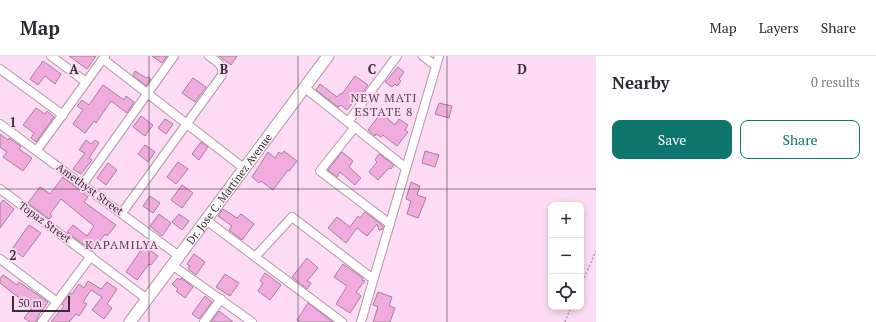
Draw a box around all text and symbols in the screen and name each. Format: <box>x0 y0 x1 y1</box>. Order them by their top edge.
text: Map <box>20 15 60 40</box>
text: Map <box>710 18 737 37</box>
text: Layers <box>759 18 799 37</box>
text: Share <box>821 18 856 37</box>
text: A <box>69 60 79 78</box>
text: B <box>220 60 228 78</box>
text: C <box>368 60 376 78</box>
text: D <box>517 60 527 78</box>
text: Nearby <box>612 71 670 94</box>
text: 0 results <box>811 73 860 91</box>
district label: NEW MATI ESTATE 8 <box>350 90 418 119</box>
text: 1 <box>9 113 17 131</box>
button: Save <box>612 120 732 159</box>
button: Share <box>740 120 860 159</box>
street label: Dr. Jose C. Martinez Avenue <box>183 130 275 247</box>
street label: Amethyst Street <box>54 160 126 218</box>
street label: Topaz Street <box>16 198 74 246</box>
map controls <box>548 202 584 310</box>
button: + <box>548 202 584 238</box>
district label: KAPAMILYA <box>85 237 159 252</box>
button: − <box>548 238 584 274</box>
text: 2 <box>9 246 17 264</box>
button: locate <box>548 274 584 310</box>
scale bar <box>12 294 70 313</box>
text: 50 m <box>18 296 42 310</box>

